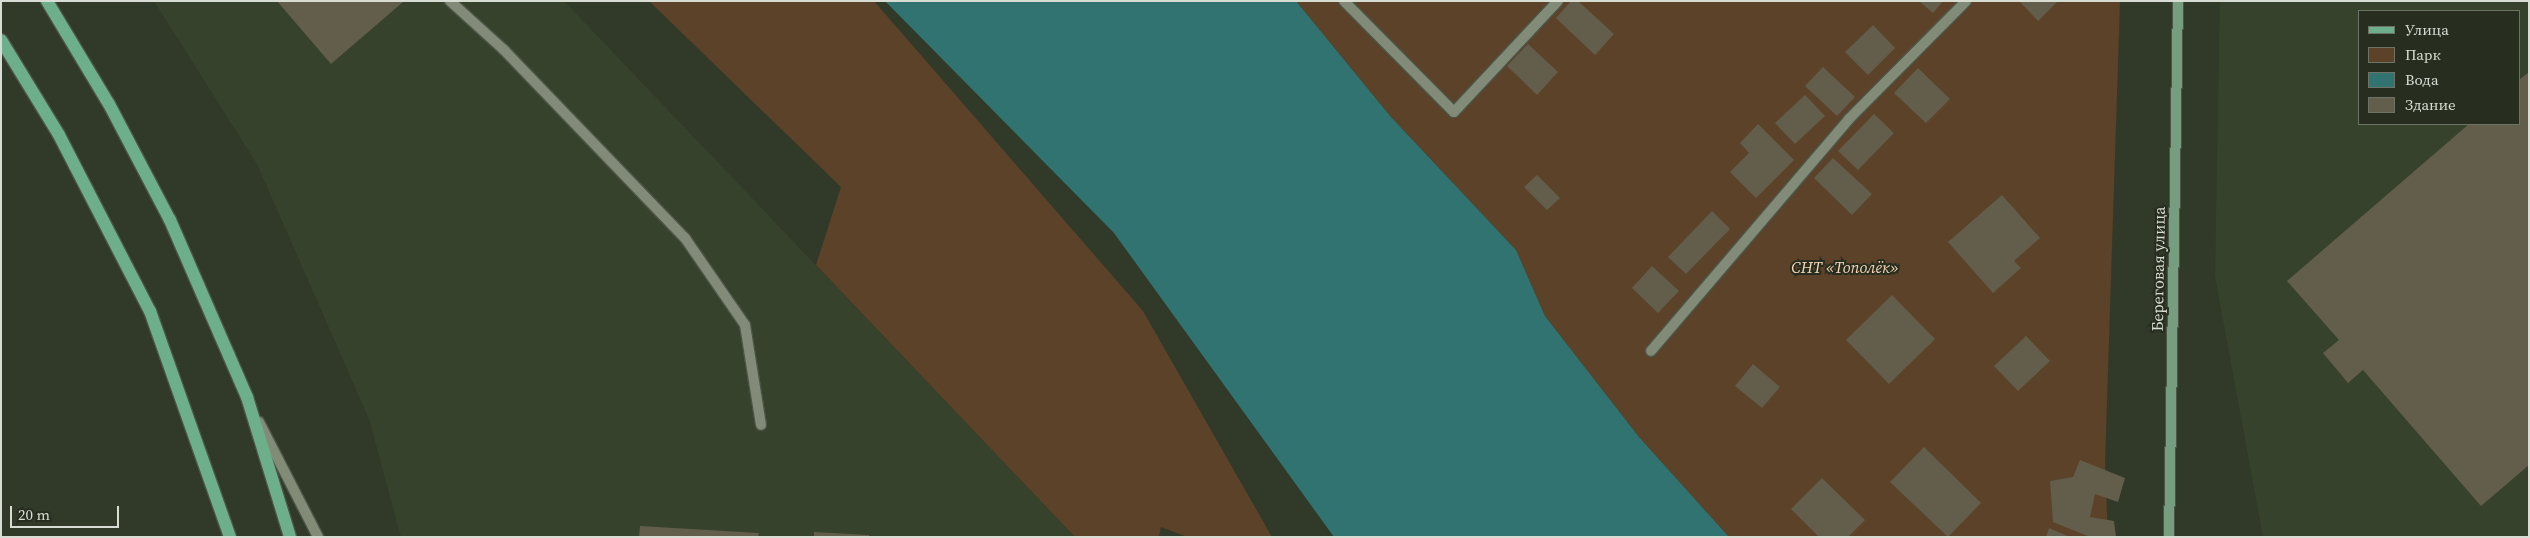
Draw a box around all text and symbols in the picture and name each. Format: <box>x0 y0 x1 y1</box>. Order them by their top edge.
legend <box>2358 10 2520 125</box>
text: Улица <box>2405 19 2449 40</box>
text: Парк <box>2405 44 2441 65</box>
text: Вода <box>2405 69 2439 90</box>
text: Здание <box>2405 94 2456 115</box>
street label: Береговая улица <box>2147 206 2169 332</box>
park label: СНТ «Тополёк» <box>1791 257 1899 277</box>
scale bar <box>12 496 121 528</box>
text: 20 m <box>18 504 50 525</box>

